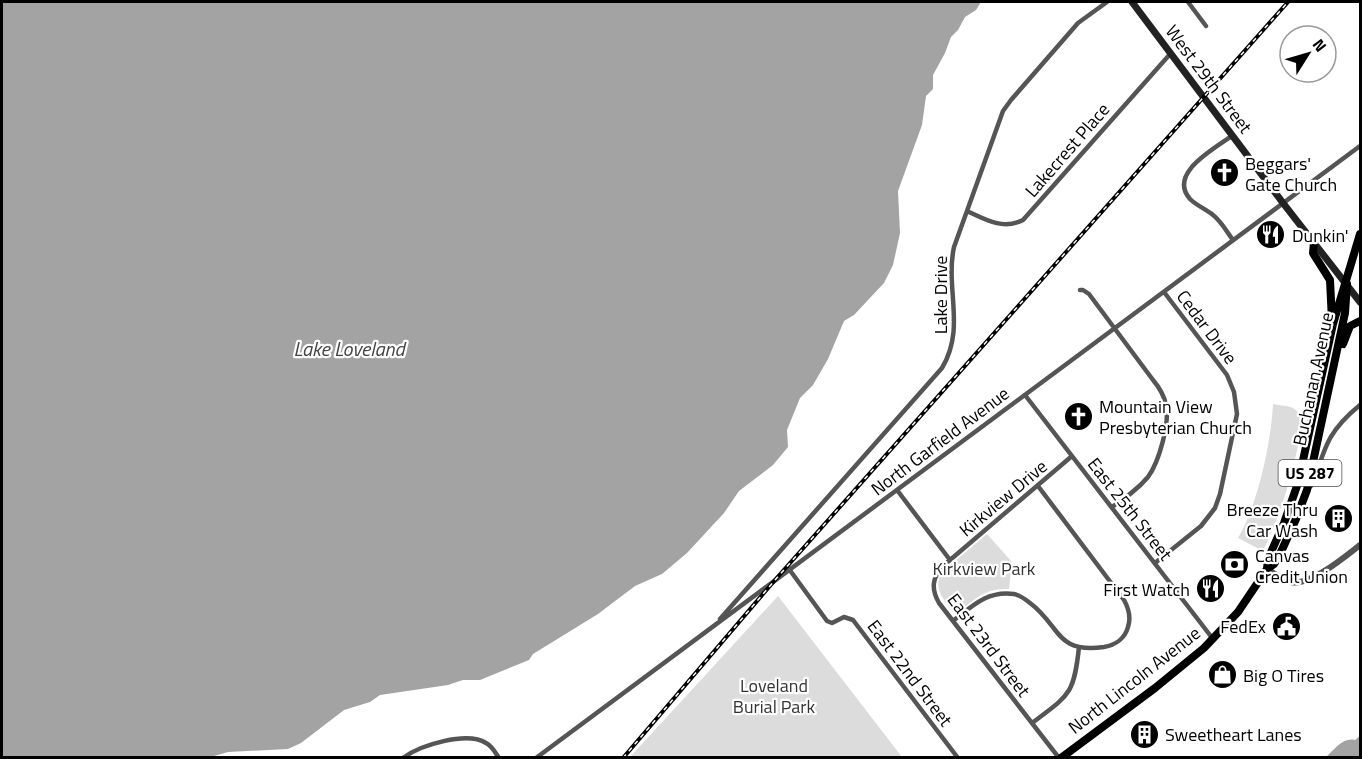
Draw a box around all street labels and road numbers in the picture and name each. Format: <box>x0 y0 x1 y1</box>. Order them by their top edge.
street label: West 29th Street <box>1159 19 1259 140</box>
street label: Lakecrest Place <box>1018 97 1116 203</box>
street label: Lake Drive <box>927 256 954 334</box>
street label: Cedar Drive <box>1170 284 1244 370</box>
street label: Buchanan Avenue <box>1286 310 1340 448</box>
street label: North Garfield Avenue <box>865 380 1015 502</box>
street label: East 25th Street <box>1081 452 1179 567</box>
street label: Kirkview Drive <box>953 453 1053 543</box>
road number: US 287 <box>1278 460 1342 486</box>
street label: East 23rd Street <box>941 587 1037 703</box>
street label: East 22nd Street <box>861 614 960 733</box>
street label: North Lincoln Avenue <box>1062 620 1206 740</box>

